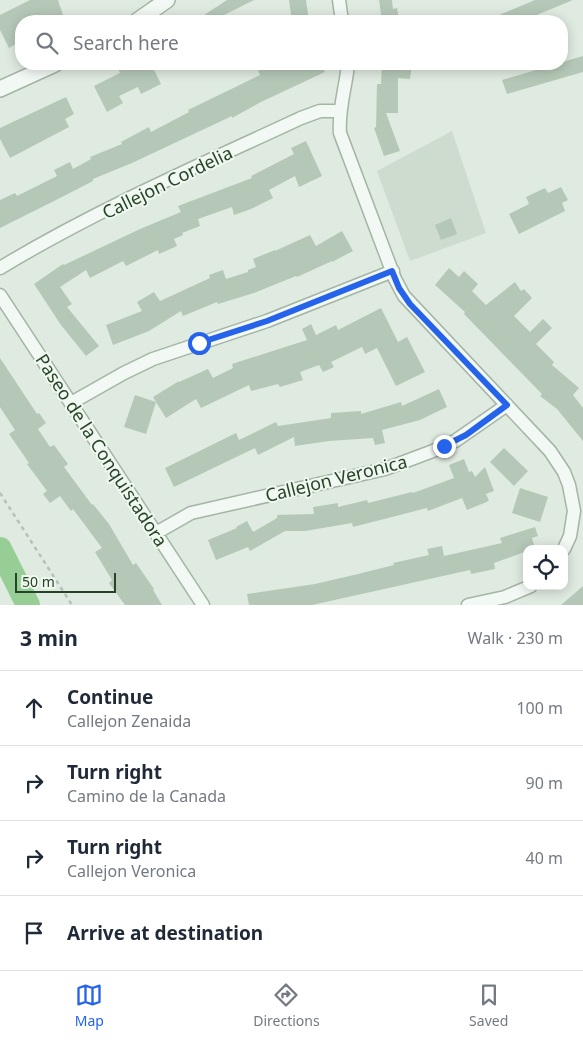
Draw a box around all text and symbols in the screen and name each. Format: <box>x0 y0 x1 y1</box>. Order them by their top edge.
search box <box>15 15 568 70</box>
icon: search <box>33 29 61 57</box>
text: Search here <box>73 30 179 56</box>
street label: Callejon Cordelia <box>98 140 236 224</box>
route start <box>188 332 211 355</box>
street label: Paseo de la Conquistadora <box>31 349 173 551</box>
route end <box>433 435 456 458</box>
street label: Callejon Veronica <box>263 449 409 507</box>
map controls <box>523 545 568 590</box>
button: locate <box>523 545 568 590</box>
scale bar <box>15 570 116 593</box>
text: 50 m <box>22 572 55 591</box>
text: 3 min <box>20 624 78 652</box>
text: Walk · 230 m <box>468 627 563 649</box>
text: Continue <box>67 684 153 710</box>
icon: ahead <box>20 694 48 722</box>
text: 100 m <box>516 697 563 719</box>
text: Callejon Zenaida <box>67 710 191 732</box>
text: Turn right <box>67 759 162 785</box>
icon: right <box>20 769 48 797</box>
text: 90 m <box>526 772 563 794</box>
text: Camino de la Canada <box>67 785 226 807</box>
text: Turn right <box>67 834 162 860</box>
icon: right <box>20 844 48 872</box>
text: 40 m <box>526 847 563 869</box>
text: Callejon Veronica <box>67 860 196 882</box>
icon: arrive <box>20 919 48 947</box>
text: Arrive at destination <box>67 920 263 946</box>
tab: Map <box>75 981 104 1030</box>
tab: Directions <box>253 981 320 1030</box>
tab: Saved <box>469 981 508 1030</box>

